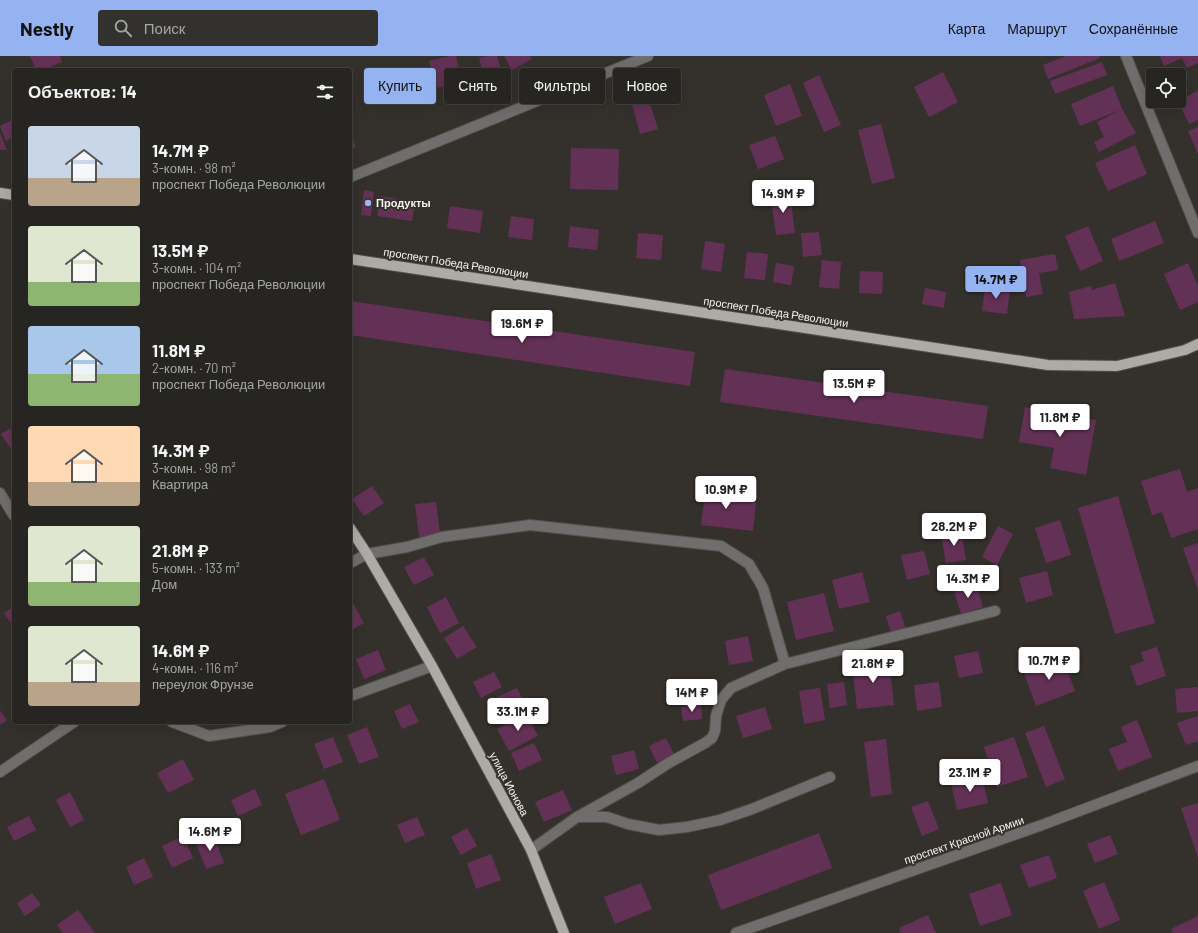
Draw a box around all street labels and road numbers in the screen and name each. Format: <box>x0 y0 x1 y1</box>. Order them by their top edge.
street label: проспект Победа Революции <box>383 245 529 280</box>
street label: проспект Победа Революции <box>703 294 849 329</box>
street label: улица Ионова <box>487 750 532 819</box>
street label: проспект Красной Армии <box>902 813 1025 866</box>

